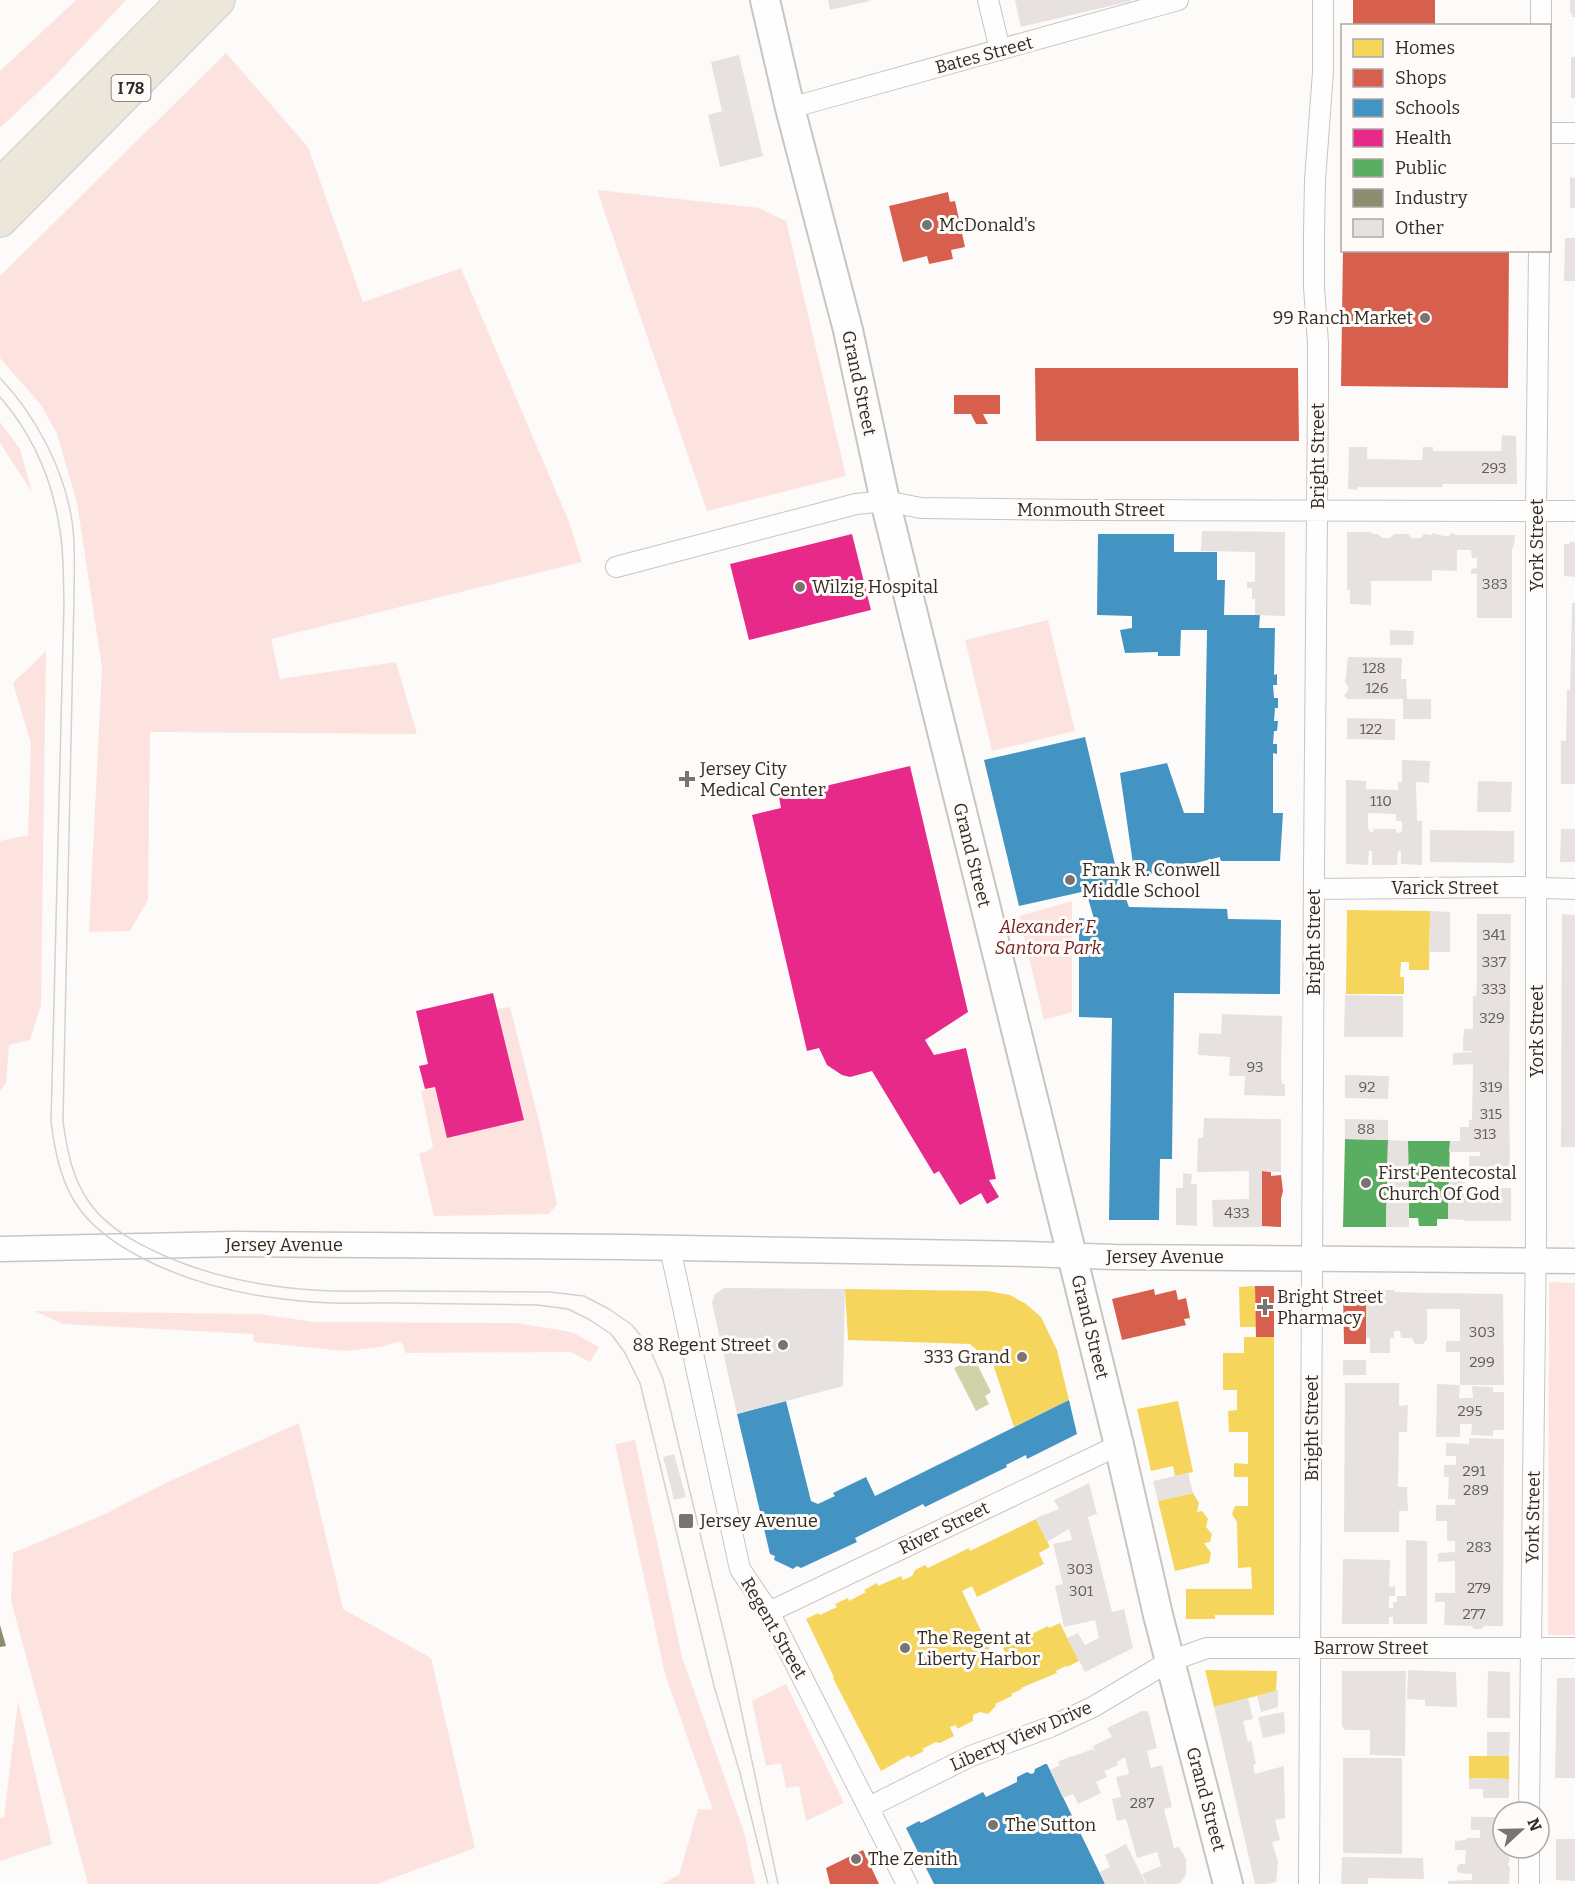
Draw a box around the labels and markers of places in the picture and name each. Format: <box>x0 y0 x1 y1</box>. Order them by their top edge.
place label: McDonald's <box>939 214 1036 236</box>
marker: McDonald's <box>920 218 934 232</box>
place label: 99 Ranch Market <box>1273 307 1413 329</box>
marker: 99 Ranch Market <box>1418 311 1432 325</box>
place label: Wilzig Hospital <box>812 576 938 598</box>
marker: Wilzig Hospital <box>793 580 807 594</box>
place label: Jersey City Medical Center <box>699 758 826 801</box>
marker: Jersey City Medical Center <box>678 770 696 788</box>
place label: Frank R. Conwell Middle School <box>1082 859 1220 902</box>
marker: Frank R. Conwell Middle School <box>1063 873 1077 887</box>
place label: First Pentecostal Church Of God <box>1378 1162 1517 1205</box>
marker: First Pentecostal Church Of God <box>1359 1176 1373 1190</box>
place label: Bright Street Pharmacy <box>1277 1286 1384 1329</box>
marker: Bright Street Pharmacy <box>1258 1300 1272 1314</box>
place label: 88 Regent Street <box>632 1334 771 1356</box>
marker: 88 Regent Street <box>776 1338 790 1352</box>
place label: 333 Grand <box>924 1346 1010 1368</box>
marker: 333 Grand <box>1015 1350 1029 1364</box>
place label: Jersey Avenue <box>699 1510 818 1532</box>
marker: Jersey Avenue <box>677 1512 695 1530</box>
place label: The Regent at Liberty Harbor <box>917 1627 1040 1670</box>
marker: The Regent at Liberty Harbor <box>898 1641 912 1655</box>
place label: The Sutton <box>1005 1814 1097 1836</box>
marker: The Sutton <box>986 1818 1000 1832</box>
place label: The Zenith <box>868 1848 958 1870</box>
marker: The Zenith <box>849 1852 863 1866</box>

